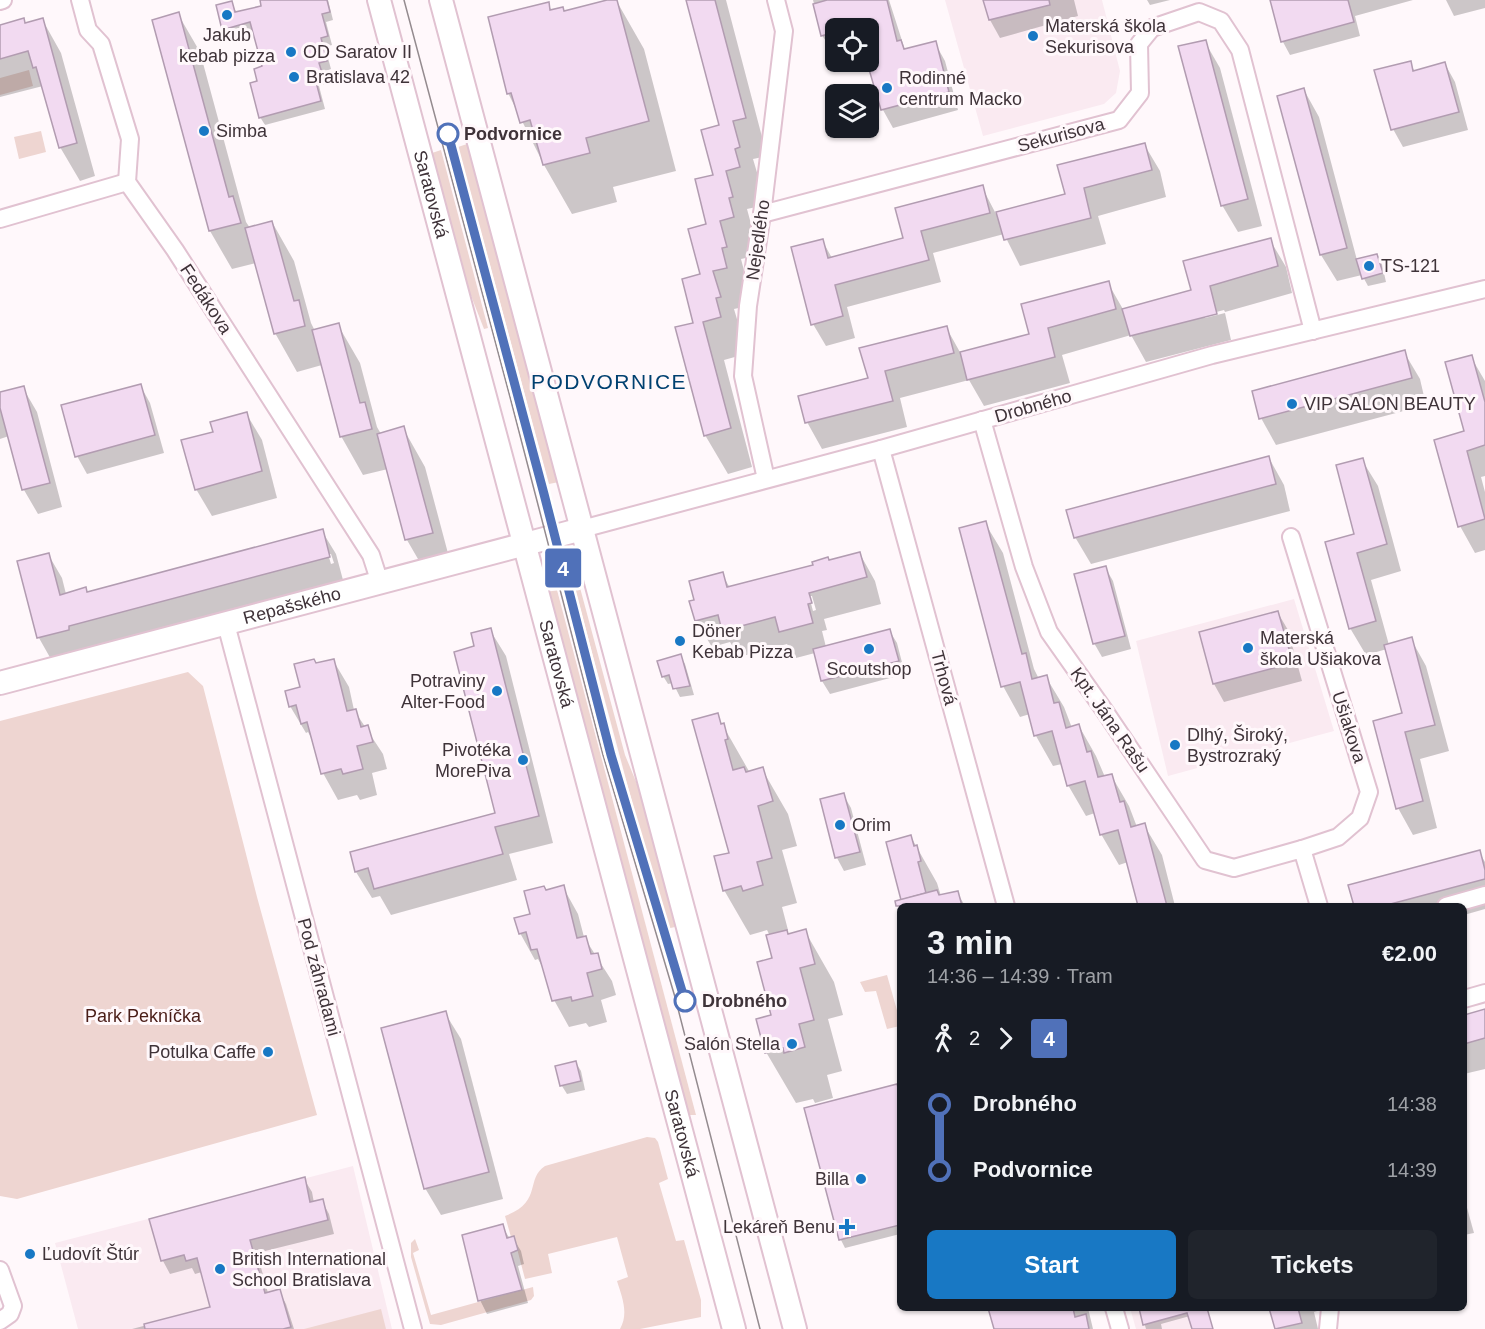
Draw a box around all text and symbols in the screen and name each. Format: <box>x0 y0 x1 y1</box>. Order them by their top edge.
marker: Jakub kebab pizza <box>220 8 234 22</box>
place label: Materská škola Sekurisova <box>1045 16 1167 57</box>
map controls <box>825 18 879 138</box>
button: locate <box>825 18 879 72</box>
place label: Jakub kebab pizza <box>179 25 276 66</box>
marker: Materská škola Sekurisova <box>1026 29 1040 43</box>
place label: OD Saratov II <box>303 42 412 62</box>
marker: OD Saratov II <box>284 45 298 59</box>
place label: Bratislava 42 <box>306 67 410 87</box>
place label: Rodinné centrum Macko <box>899 68 1022 109</box>
marker: Bratislava 42 <box>287 70 301 84</box>
marker: Rodinné centrum Macko <box>880 81 894 95</box>
button: layers <box>825 84 879 138</box>
street label: Sekurisova <box>1015 114 1108 156</box>
place label: Simba <box>216 121 268 141</box>
marker: Podvornice <box>437 123 459 145</box>
marker: Simba <box>197 124 211 138</box>
place label: Podvornice <box>464 124 562 144</box>
street label: Saratovská <box>410 148 452 241</box>
street label: Nejedlého <box>742 198 774 282</box>
place label: TS-121 <box>1381 256 1440 276</box>
marker: TS-121 <box>1362 259 1376 273</box>
street label: Fedákova <box>176 260 236 338</box>
district label: PODVORNICE <box>531 370 687 393</box>
street label: Drobného <box>992 385 1074 427</box>
place label: VIP SALON BEAUTY <box>1304 394 1476 414</box>
marker: VIP SALON BEAUTY <box>1285 397 1299 411</box>
line badge: 4 <box>544 548 582 588</box>
text: 4 <box>557 557 569 580</box>
street label: Repašského <box>241 583 343 628</box>
street label: Saratovská <box>535 618 578 711</box>
place label: Döner Kebab Pizza <box>692 621 794 662</box>
place label: Materská škola Ušiakova <box>1260 628 1382 669</box>
marker: Döner Kebab Pizza <box>673 634 687 648</box>
marker: Materská škola Ušiakova <box>1241 641 1255 655</box>
marker: Scoutshop <box>862 642 876 656</box>
street label: Trhová <box>927 649 961 708</box>
place label: Scoutshop <box>826 659 912 679</box>
street label: Kpt. Jána Rašu <box>1067 664 1153 776</box>
place label: Potraviny Alter-Food <box>401 671 485 712</box>
marker: Potraviny Alter-Food <box>490 684 504 698</box>
street label: Ušiakova <box>1328 689 1370 766</box>
place label: Dlhý, Široký, Bystrozraký <box>1187 724 1288 766</box>
marker: Dlhý, Široký, Bystrozraký <box>1168 738 1182 752</box>
place label: Pivotéka MorePiva <box>435 740 512 781</box>
marker: Pivotéka MorePiva <box>516 753 530 767</box>
place label: Orim <box>852 815 891 835</box>
marker: Orim <box>833 818 847 832</box>
street label: Pod záhradami <box>294 916 344 1038</box>
text: 3 min <box>927 924 1013 961</box>
text: €2.00 <box>1382 941 1437 966</box>
text: 14:36 – 14:39 · Tram <box>927 965 1113 987</box>
marker: Drobného <box>674 990 696 1012</box>
place label: Drobného <box>702 991 787 1011</box>
park label: Park Pekníčka <box>85 1006 202 1026</box>
icon: walk <box>927 1022 960 1055</box>
icon: forward <box>989 1022 1022 1055</box>
text: 2 <box>969 1027 980 1049</box>
text: 4 <box>1043 1027 1055 1050</box>
place label: Salón Stella <box>684 1034 781 1054</box>
marker: Salón Stella <box>785 1037 799 1051</box>
place label: Potulka Caffe <box>148 1042 256 1062</box>
marker: Potulka Caffe <box>261 1045 275 1059</box>
street label: Saratovská <box>660 1087 703 1180</box>
text: Drobného <box>973 1091 1077 1116</box>
text: 14:38 <box>1387 1093 1437 1115</box>
text: Podvornice <box>973 1157 1093 1182</box>
text: 14:39 <box>1387 1159 1437 1181</box>
place label: Billa <box>815 1169 850 1189</box>
marker: Billa <box>854 1172 868 1186</box>
place label: Lekáreň Benu <box>723 1217 835 1237</box>
marker: Lekáreň Benu <box>840 1220 854 1234</box>
button: Start <box>927 1230 1176 1299</box>
button: Tickets <box>1188 1230 1437 1299</box>
place label: Ľudovít Štúr <box>42 1243 139 1264</box>
marker: Ľudovít Štúr <box>23 1247 37 1261</box>
place label: British International School Bratislava <box>232 1249 386 1290</box>
marker: British International School Bratislava <box>213 1262 227 1276</box>

